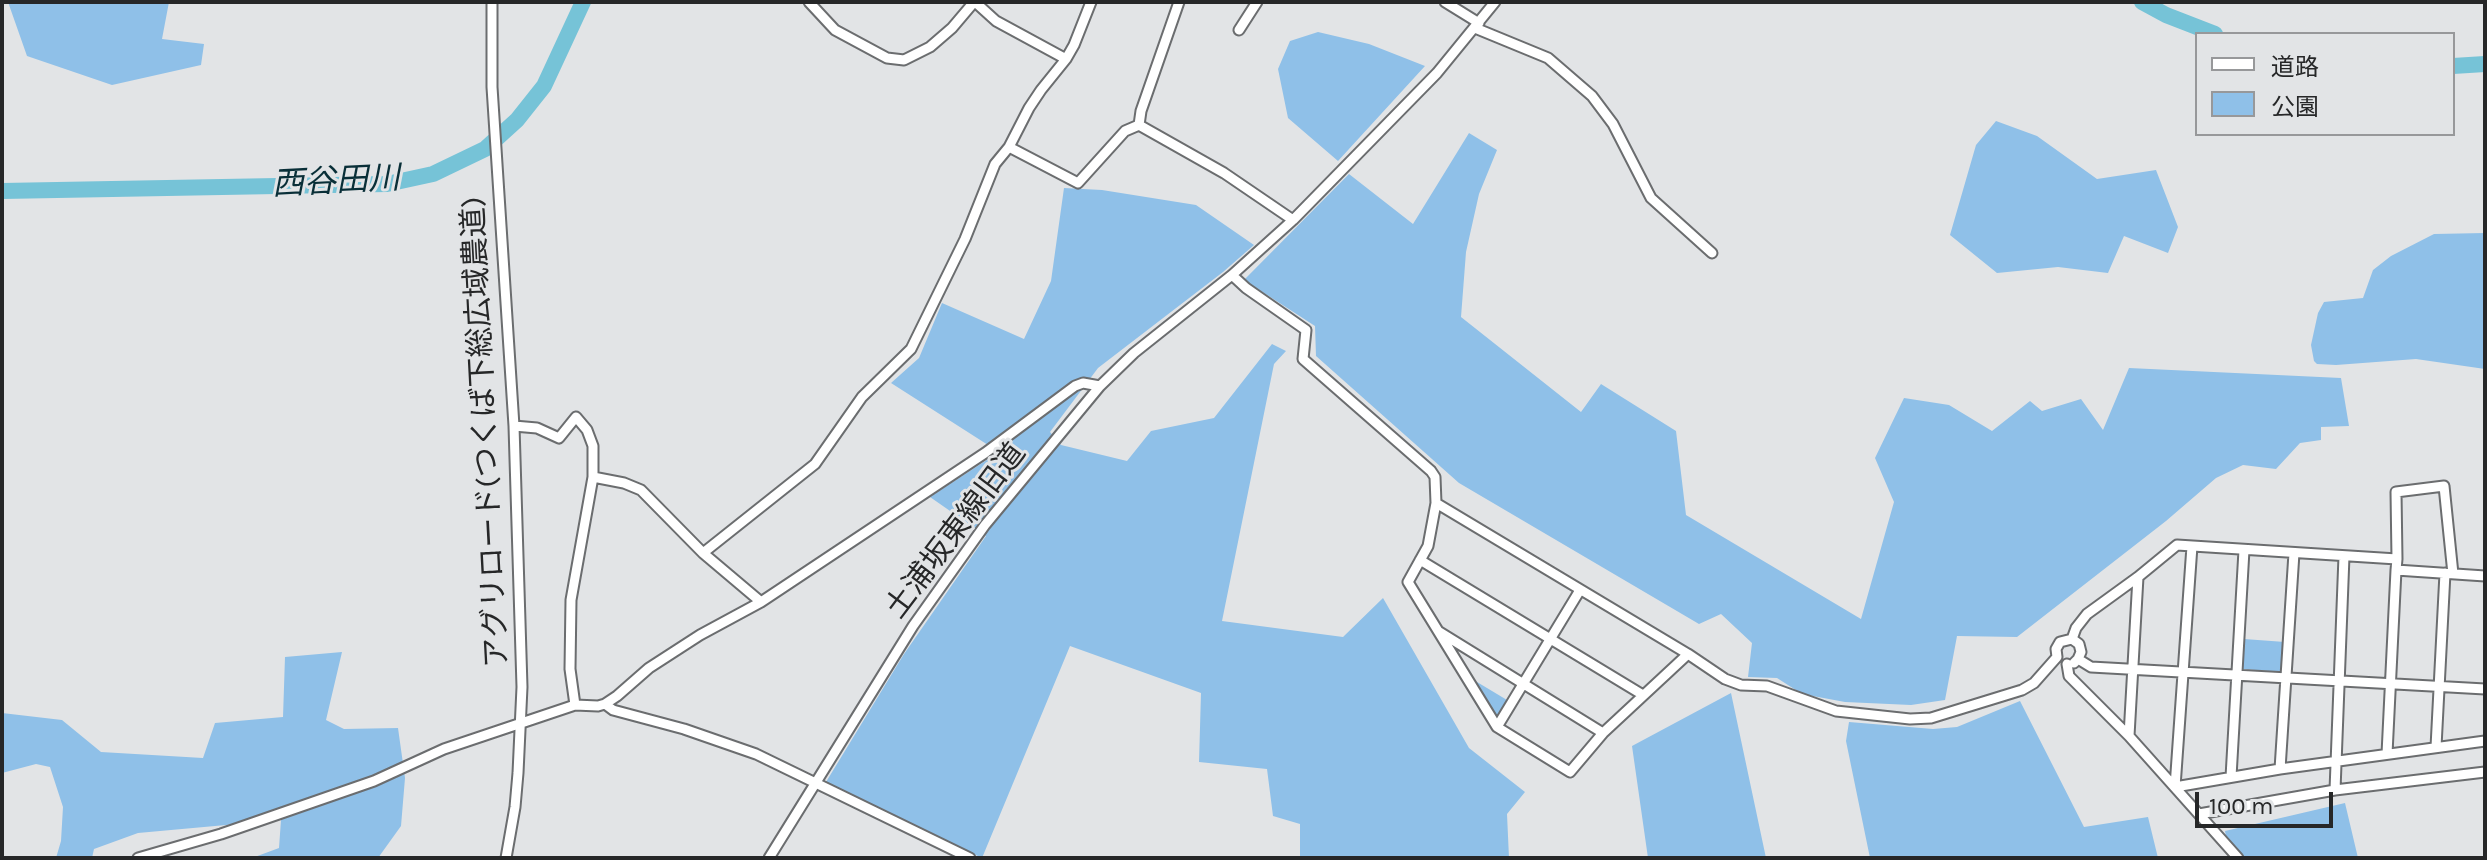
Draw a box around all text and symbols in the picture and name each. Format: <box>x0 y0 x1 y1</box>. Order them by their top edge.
legend <box>2195 32 2455 136</box>
text: 道路 <box>2271 53 2319 81</box>
text: 公園 <box>2271 93 2319 121</box>
water label: 西谷田川 <box>271 159 401 205</box>
street label: アグリロード(つくば下総広域農道) <box>456 196 516 668</box>
street label: 土浦坂東線旧道 <box>878 436 1034 626</box>
scale bar <box>2199 776 2337 826</box>
text: 100 m <box>2209 792 2274 820</box>

